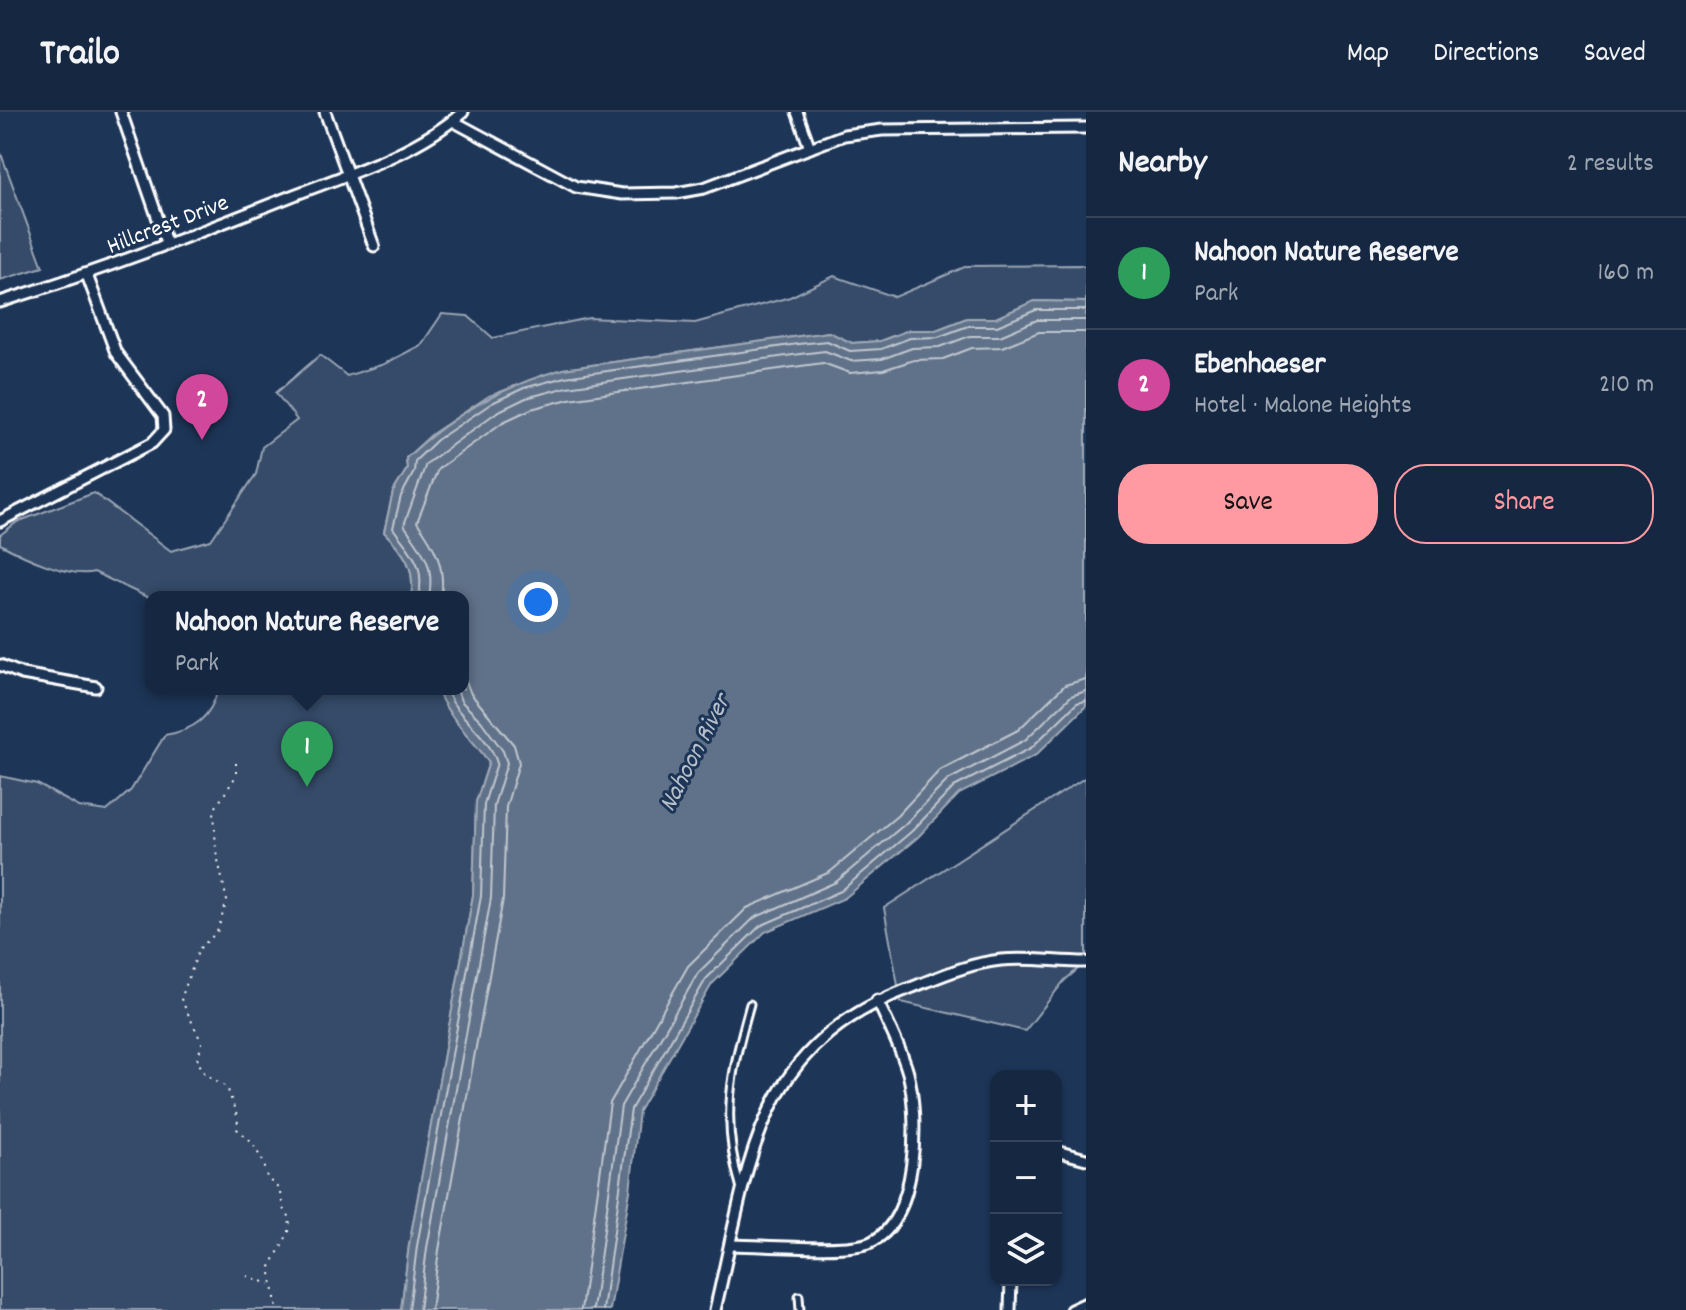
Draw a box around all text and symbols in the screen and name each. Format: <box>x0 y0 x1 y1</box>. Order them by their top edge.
text: Trailo <box>40 28 120 83</box>
text: Map <box>1347 35 1389 75</box>
text: Directions <box>1433 35 1539 75</box>
text: Saved <box>1583 35 1646 75</box>
text: Nearby <box>1118 140 1207 189</box>
text: 2 results <box>1567 146 1654 183</box>
street label: Hillcrest Drive <box>102 187 234 265</box>
text: Nahoon Nature Reserve <box>1194 233 1459 276</box>
text: 1 <box>1141 255 1147 292</box>
text: 160 m <box>1598 255 1654 292</box>
text: Park <box>1194 276 1238 313</box>
text: Ebenhaeser <box>1194 345 1326 388</box>
text: 2 <box>1138 367 1150 404</box>
text: 210 m <box>1599 367 1654 404</box>
pin: 2 <box>176 374 228 440</box>
text: Hotel · Malone Heights <box>1194 388 1412 425</box>
button: Save <box>1118 464 1378 544</box>
button: Share <box>1394 464 1654 544</box>
your location <box>518 582 558 622</box>
popup <box>145 591 469 695</box>
text: Nahoon Nature Reserve <box>175 603 439 646</box>
text: Park <box>175 646 219 683</box>
water label: Nahoon River <box>651 685 743 819</box>
pin: 1 <box>281 721 333 787</box>
map controls <box>990 1070 1062 1286</box>
button: + <box>990 1070 1062 1142</box>
button: − <box>990 1142 1062 1214</box>
button: layers <box>990 1214 1062 1286</box>

